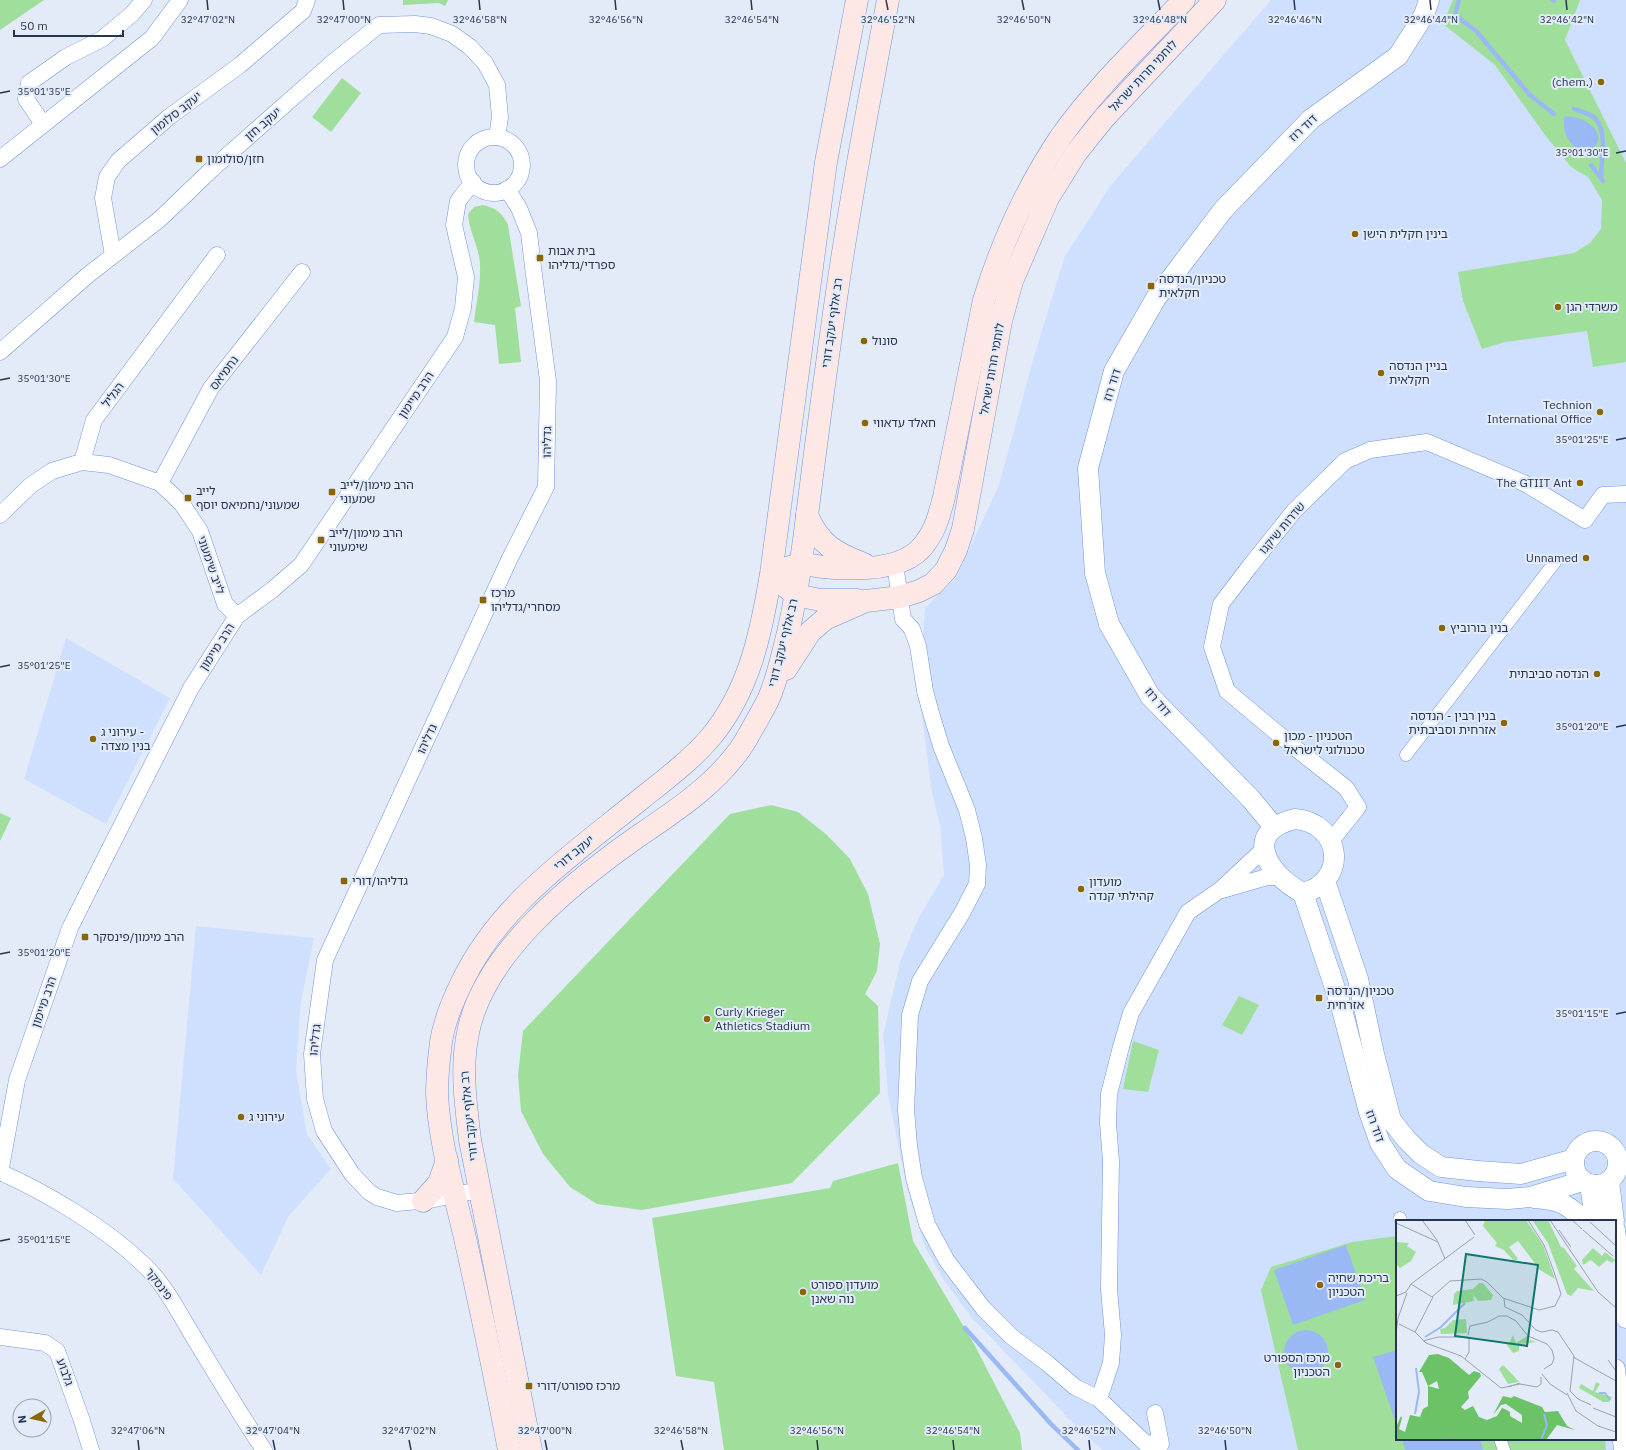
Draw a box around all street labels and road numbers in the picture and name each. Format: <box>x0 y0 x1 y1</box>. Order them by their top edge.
street label: לוחמי חרות ישראל <box>1105 36 1180 115</box>
street label: יעקב סלומון <box>147 88 204 137</box>
street label: יעקב חזן <box>241 104 284 144</box>
street label: דוד רוז <box>1285 110 1320 144</box>
street label: רב אלוף יעקב דורי <box>818 277 845 369</box>
street label: לוחמי חרות ישראל <box>976 322 1007 416</box>
street label: נחמיאס <box>206 353 241 393</box>
street label: דוד רוז <box>1099 366 1124 403</box>
street label: הרב מיימון <box>394 368 437 421</box>
street label: הגליל <box>98 379 127 410</box>
street label: גדליהו <box>539 426 554 458</box>
street label: שדרות שיקגו <box>1255 498 1308 557</box>
street label: לייב שימעוני <box>194 534 229 596</box>
street label: רב אלוף יעקב דורי <box>764 597 801 689</box>
street label: הרב מיימון <box>196 620 237 673</box>
street label: דוד רוז <box>1142 684 1175 720</box>
street label: גדליהו <box>413 721 440 756</box>
street label: יעקב דורי <box>550 832 597 873</box>
street label: הרב מיימון <box>28 974 59 1030</box>
street label: גדליהו <box>305 1023 324 1056</box>
street label: רב אלוף יעקב דורי <box>456 1070 481 1162</box>
street label: דוד רוז <box>1363 1108 1388 1145</box>
street label: פינסקר <box>142 1264 176 1303</box>
street label: גלבוע <box>54 1356 77 1388</box>

